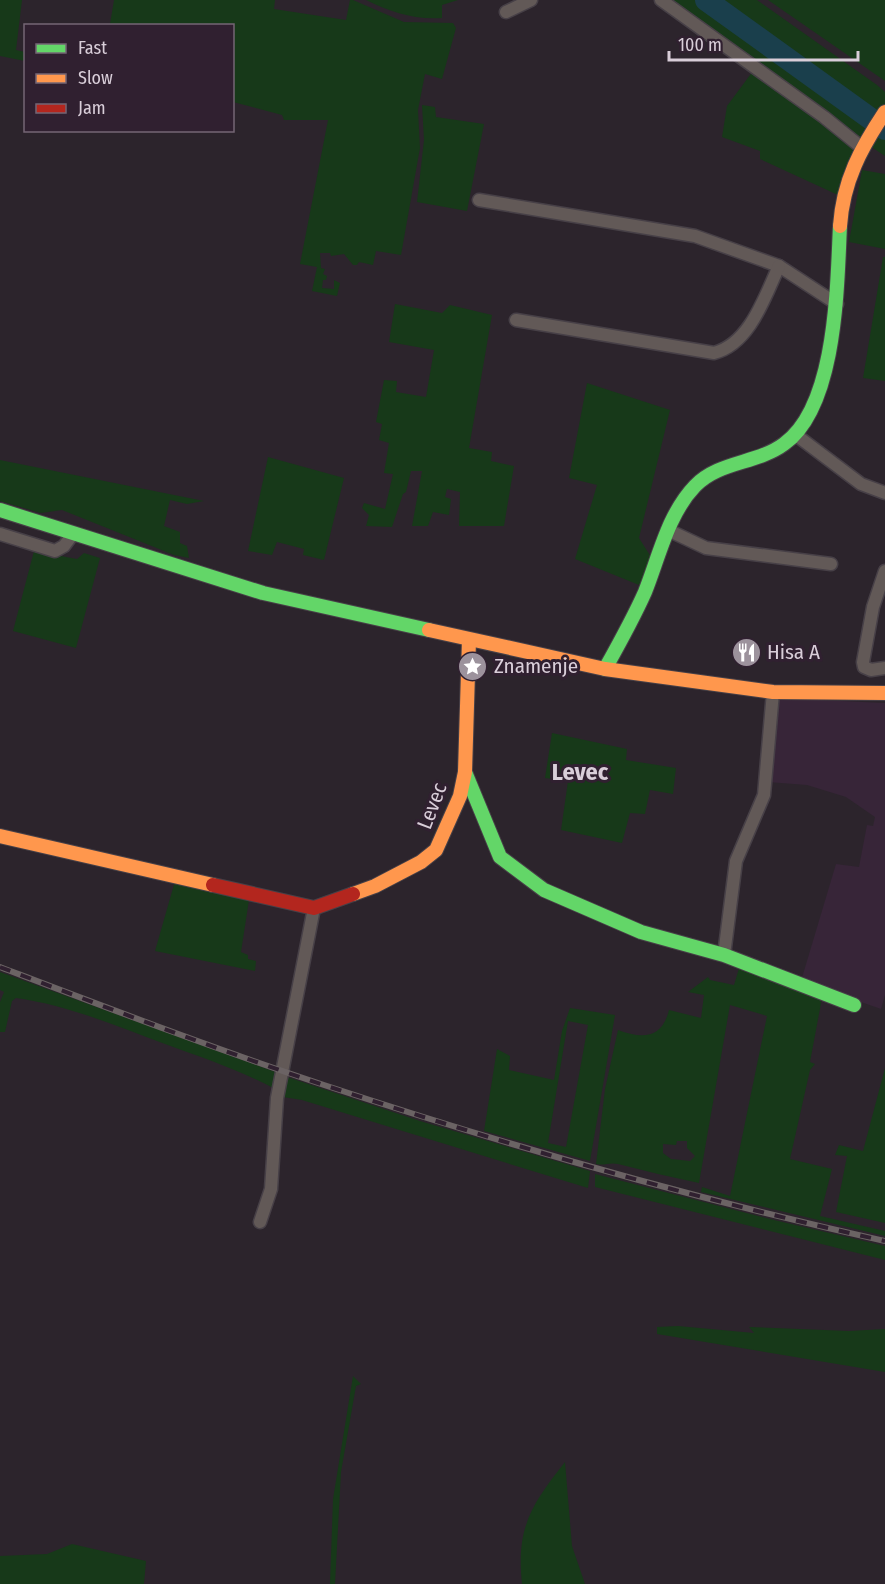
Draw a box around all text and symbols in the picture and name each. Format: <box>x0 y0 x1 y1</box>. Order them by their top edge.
legend <box>24 24 234 132</box>
scale bar <box>669 24 858 62</box>
text: 100 m <box>678 34 722 56</box>
text: Fast <box>78 37 107 59</box>
text: Slow <box>78 67 113 89</box>
text: Jam <box>78 97 106 119</box>
restaurant icon: Hisa A <box>730 636 762 668</box>
place label: Hisa A <box>767 639 820 665</box>
place icon: Znamenje <box>457 650 489 682</box>
place label: Znamenje <box>494 653 578 679</box>
district label: Levec <box>552 758 609 786</box>
street label: Levec <box>411 779 453 833</box>

